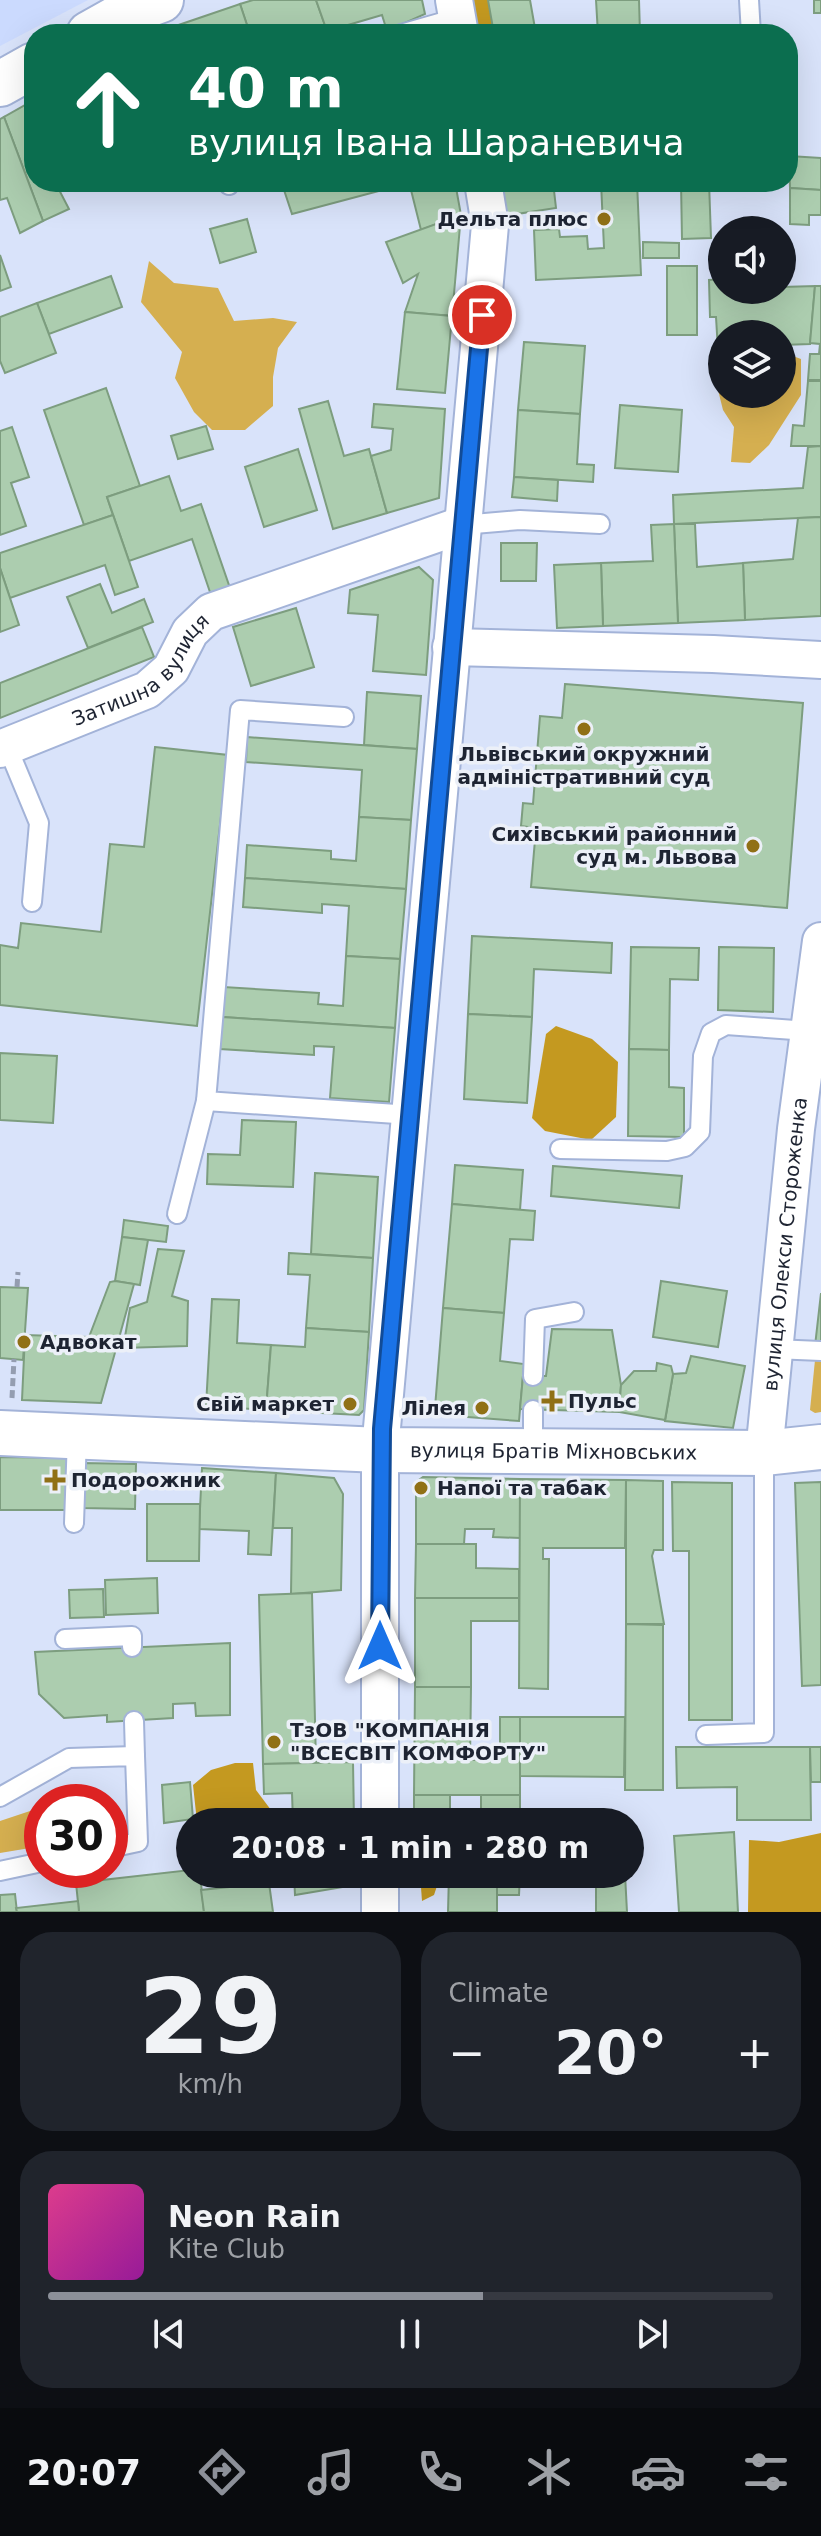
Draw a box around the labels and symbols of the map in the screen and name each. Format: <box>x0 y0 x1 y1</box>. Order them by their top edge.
place label: Дельта плюс <box>438 207 588 231</box>
marker: Дельта плюс <box>595 210 613 228</box>
pin <box>448 281 516 349</box>
street label: Затишна вулиця <box>68 608 214 731</box>
marker: Львівський окружний адміністративний суд <box>575 720 593 738</box>
place label: Львівський окружний адміністративний суд <box>458 742 710 789</box>
place label: Сихівський районний суд м. Львова <box>492 822 737 869</box>
marker: Сихівський районний суд м. Львова <box>744 837 762 855</box>
street label: вулиця Олекси Стороженка <box>758 1096 812 1392</box>
place label: Адвокат <box>40 1330 137 1354</box>
marker: Адвокат <box>15 1333 33 1351</box>
place label: Пульс <box>568 1389 637 1413</box>
place label: Свій маркет <box>196 1392 334 1416</box>
marker: Пульс <box>543 1392 561 1410</box>
marker: Свій маркет <box>341 1395 359 1413</box>
place label: Лілея <box>401 1396 466 1420</box>
marker: Лілея <box>473 1399 491 1417</box>
street label: вулиця Братів Міхновських <box>410 1438 697 1464</box>
place label: Подорожник <box>71 1468 221 1492</box>
marker: Подорожник <box>46 1471 64 1489</box>
place label: Напої та табак <box>437 1476 607 1500</box>
marker: Напої та табак <box>412 1479 430 1497</box>
position arrow <box>338 1604 422 1688</box>
place label: ТзОВ "КОМПАНІЯ "ВСЕСВІТ КОМФОРТУ" <box>290 1718 546 1765</box>
marker: ТзОВ "КОМПАНІЯ "ВСЕСВІТ КОМФОРТУ" <box>265 1733 283 1751</box>
speed limit sign: 30 <box>24 1784 128 1888</box>

